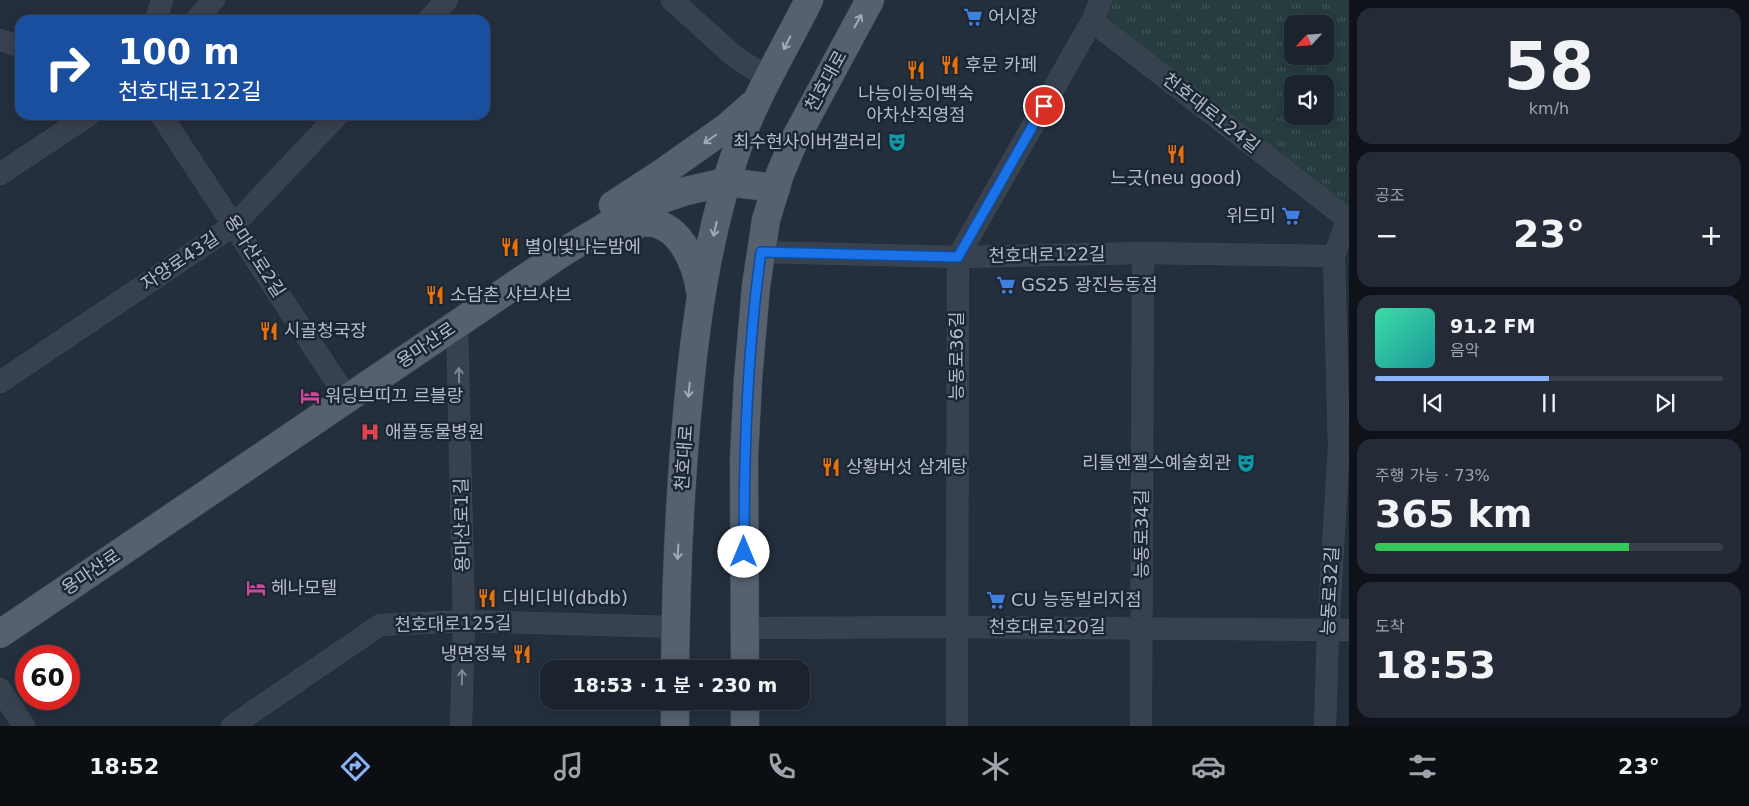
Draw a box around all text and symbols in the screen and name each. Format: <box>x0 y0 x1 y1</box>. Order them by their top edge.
supermarket icon: 어시장 <box>962 6 984 28</box>
place label: 어시장 <box>988 6 1038 27</box>
one-way arrow <box>854 14 863 29</box>
north arrow <box>1284 15 1334 65</box>
map controls <box>1284 15 1334 125</box>
text: 58 <box>1504 29 1594 104</box>
text: 100 m <box>118 32 240 72</box>
icon: right <box>35 35 100 100</box>
one-way arrow <box>782 36 792 51</box>
street label: 천호대로 <box>800 47 851 115</box>
restaurant icon: 후문 카페 <box>939 54 961 76</box>
place label: 후문 카페 <box>965 54 1037 75</box>
restaurant icon: 나능이능이백숙 아차산직영점 <box>905 59 927 81</box>
street label: 천호대로124길 <box>1159 68 1264 157</box>
button: sound <box>1284 75 1334 125</box>
text: 천호대로122길 <box>118 79 261 104</box>
place label: 나능이능이백숙 아차산직영점 <box>858 83 974 125</box>
pin <box>1023 85 1065 127</box>
icon: arrive <box>1030 92 1058 120</box>
text: km/h <box>1529 99 1569 118</box>
place label: 최수현사이버갤러리 <box>733 131 882 152</box>
theatre icon: 최수현사이버갤러리 <box>886 131 908 153</box>
one-way arrow <box>704 134 718 144</box>
restaurant icon: 느긋(neu good) <box>1165 143 1187 165</box>
place label: 느긋(neu good) <box>1110 167 1242 188</box>
text: 공조 <box>1375 186 1404 205</box>
place label: 위드미 <box>1226 205 1276 226</box>
supermarket icon: 위드미 <box>1280 205 1302 227</box>
street label: 용마산로2길 <box>221 210 290 301</box>
text: 23° <box>1513 212 1585 256</box>
text: − <box>1375 219 1398 252</box>
text: + <box>1700 219 1723 252</box>
one-way arrow <box>710 221 719 237</box>
street label: 자양로43길 <box>137 227 223 294</box>
restaurant icon: 별이빛나는밤에 <box>499 236 521 258</box>
place label: 별이빛나는밤에 <box>525 236 641 257</box>
street label: 천호대로122길 <box>988 243 1106 266</box>
supermarket icon: GS25 광진능동점 <box>995 274 1017 296</box>
place label: GS25 광진능동점 <box>1021 274 1158 295</box>
restaurant icon: 소담촌 샤브샤브 <box>424 284 446 306</box>
place label: 소담촌 샤브샤브 <box>450 284 572 305</box>
street label: 능동로36길 <box>946 311 967 401</box>
text: 91.2 FM <box>1450 315 1535 337</box>
street label: 용마산로 <box>392 317 459 372</box>
restaurant icon: 시골청국장 <box>258 320 280 342</box>
place label: 시골청국장 <box>284 320 367 341</box>
text: 음악 <box>1450 341 1479 360</box>
one-way arrow <box>454 367 463 383</box>
one-way arrow <box>685 381 694 397</box>
hotel icon: 워딩브띠끄 르블랑 <box>299 385 321 407</box>
place label: 워딩브띠끄 르블랑 <box>325 385 463 406</box>
icon: previous <box>1419 389 1447 417</box>
icon: pause <box>1535 389 1563 417</box>
icon: next <box>1651 389 1679 417</box>
hospital icon: 애플동물병원 <box>359 421 381 443</box>
place label: 애플동물병원 <box>385 421 484 442</box>
street label: 천호대로 <box>671 424 696 492</box>
place label: 리틀엔젤스예술회관 <box>1082 452 1231 473</box>
theatre icon: 리틀엔젤스예술회관 <box>1235 452 1257 474</box>
restaurant icon: 상황버섯 삼계탕 <box>820 456 842 478</box>
place label: 상황버섯 삼계탕 <box>846 456 968 477</box>
text: 주행 가능 · 73% <box>1375 466 1490 485</box>
street label: 용마산로1길 <box>450 478 473 572</box>
street label: 능동로34길 <box>1131 489 1152 579</box>
text: 365 km <box>1375 492 1532 536</box>
position arrow <box>717 525 769 577</box>
street label: 용마산로 <box>57 544 124 599</box>
one-way arrow <box>673 544 682 560</box>
street label: 능동로32길 <box>1317 546 1342 636</box>
hotel icon: 헤나모텔 <box>245 577 267 599</box>
place label: 헤나모텔 <box>271 577 337 598</box>
restaurant icon: 디비디비(dbdb) <box>476 587 498 609</box>
place label: 디비디비(dbdb) <box>502 587 628 608</box>
supermarket icon: CU 능동빌리지점 <box>985 589 1007 611</box>
place label: CU 능동빌리지점 <box>1011 589 1142 610</box>
street label: 천호대로125길 <box>394 612 512 635</box>
street label: 천호대로120길 <box>988 616 1106 637</box>
text: 도착 <box>1375 617 1404 636</box>
place label: 냉면정복 <box>441 643 507 664</box>
restaurant icon: 냉면정복 <box>511 643 533 665</box>
text: 18:53 <box>1375 643 1496 687</box>
speed limit sign: 60 <box>15 645 80 710</box>
one-way arrow <box>458 670 467 686</box>
text: 18:53 · 1 분 · 230 m <box>573 674 777 696</box>
icon: directions <box>338 749 373 784</box>
icon: music <box>551 749 586 784</box>
icon: phone <box>764 749 799 784</box>
icon: climate <box>978 749 1013 784</box>
icon: car <box>1191 749 1226 784</box>
icon: filters <box>1405 749 1440 784</box>
text: 18:52 <box>89 754 159 779</box>
text: 23° <box>1618 754 1660 779</box>

